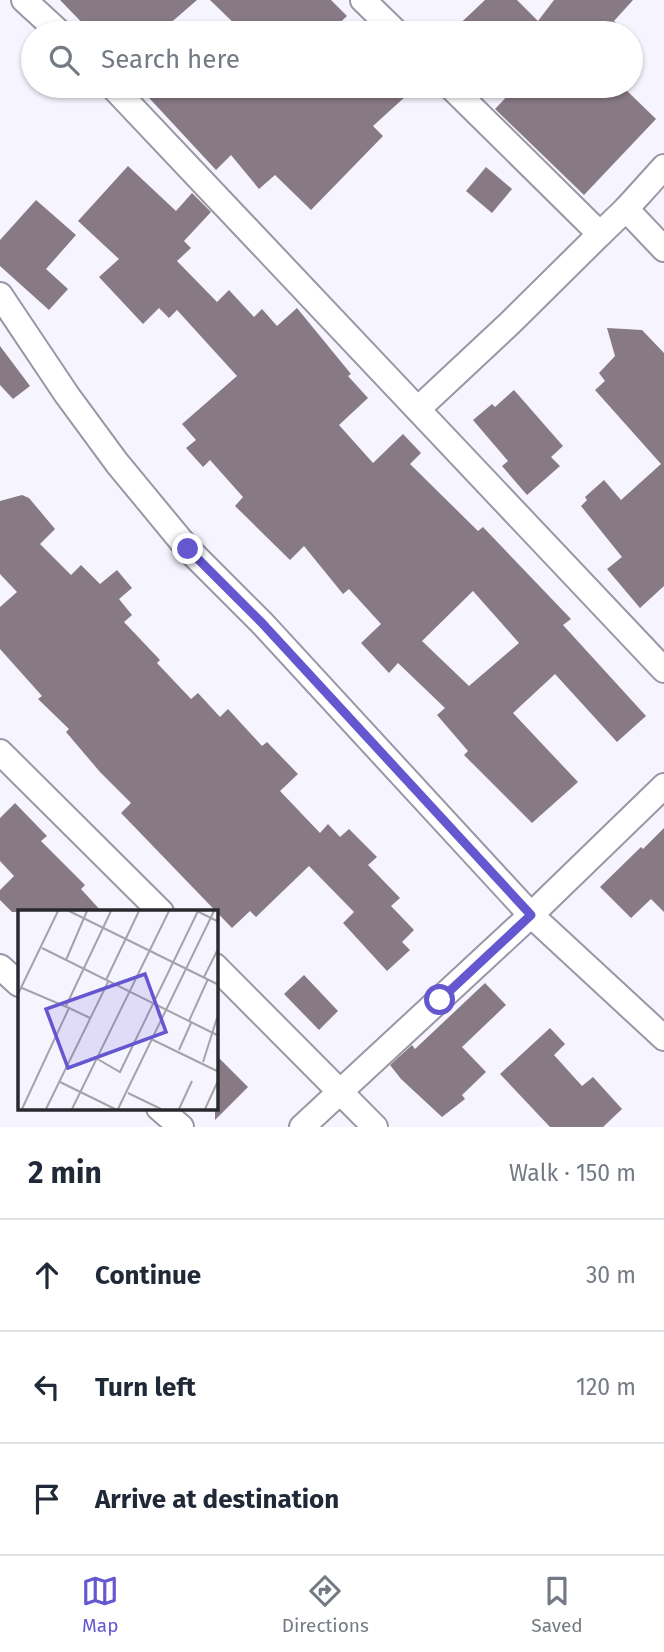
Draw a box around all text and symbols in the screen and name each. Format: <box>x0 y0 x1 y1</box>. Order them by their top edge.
search box <box>21 21 643 98</box>
icon: search <box>45 41 83 79</box>
text: Search here <box>101 44 240 75</box>
route end <box>172 533 203 564</box>
inset map <box>18 910 217 1110</box>
route start <box>424 984 455 1015</box>
text: 2 min <box>28 1155 102 1191</box>
text: Walk · 150 m <box>509 1159 636 1187</box>
icon: ahead <box>28 1256 66 1294</box>
text: Continue <box>95 1260 201 1291</box>
text: 30 m <box>586 1261 636 1289</box>
icon: left <box>28 1368 66 1406</box>
text: Turn left <box>95 1372 196 1403</box>
text: 120 m <box>576 1373 636 1401</box>
icon: arrive <box>28 1480 66 1518</box>
text: Arrive at destination <box>95 1484 339 1515</box>
tab: Map <box>81 1572 119 1637</box>
tab: Directions <box>282 1572 369 1637</box>
tab: Saved <box>531 1572 583 1637</box>

